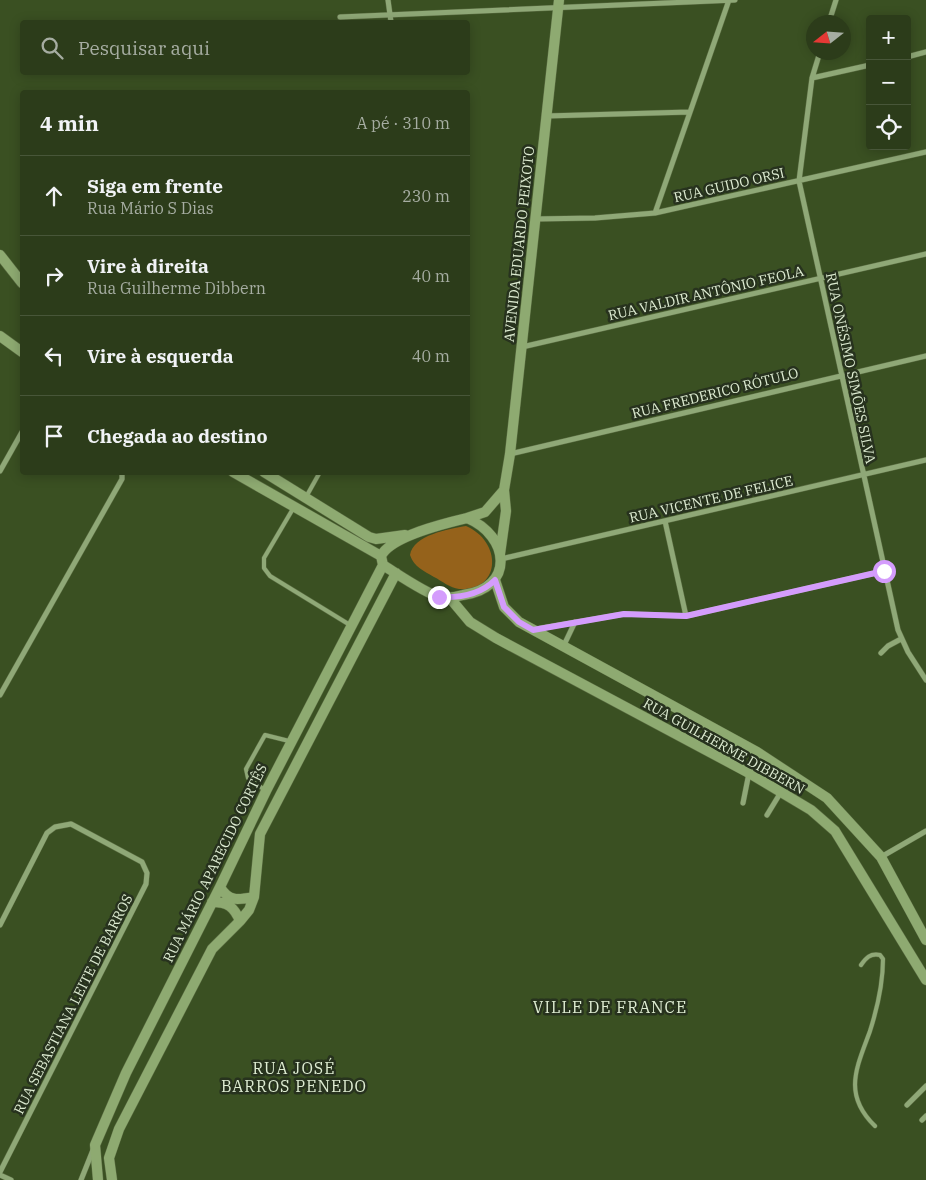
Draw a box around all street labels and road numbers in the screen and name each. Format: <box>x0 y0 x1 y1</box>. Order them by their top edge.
street label: AVENIDA EDUARDO PEIXOTO <box>500 145 538 343</box>
street label: RUA GUIDO ORSI <box>672 163 786 206</box>
street label: RUA VALDIR ANTÔNIO FEOLA <box>606 261 806 324</box>
street label: RUA ONÉSIMO SIMÕES SILVA <box>822 271 881 466</box>
street label: RUA FREDERICO RÓTULO <box>630 363 800 422</box>
street label: RUA VICENTE DE FELICE <box>627 471 795 527</box>
street label: RUA GUILHERME DIBBERN <box>640 694 808 798</box>
street label: RUA MÁRIO APARECIDO CORTÊS <box>158 760 271 965</box>
street label: RUA SEBASTIANA LEITE DE BARROS <box>10 891 136 1117</box>

